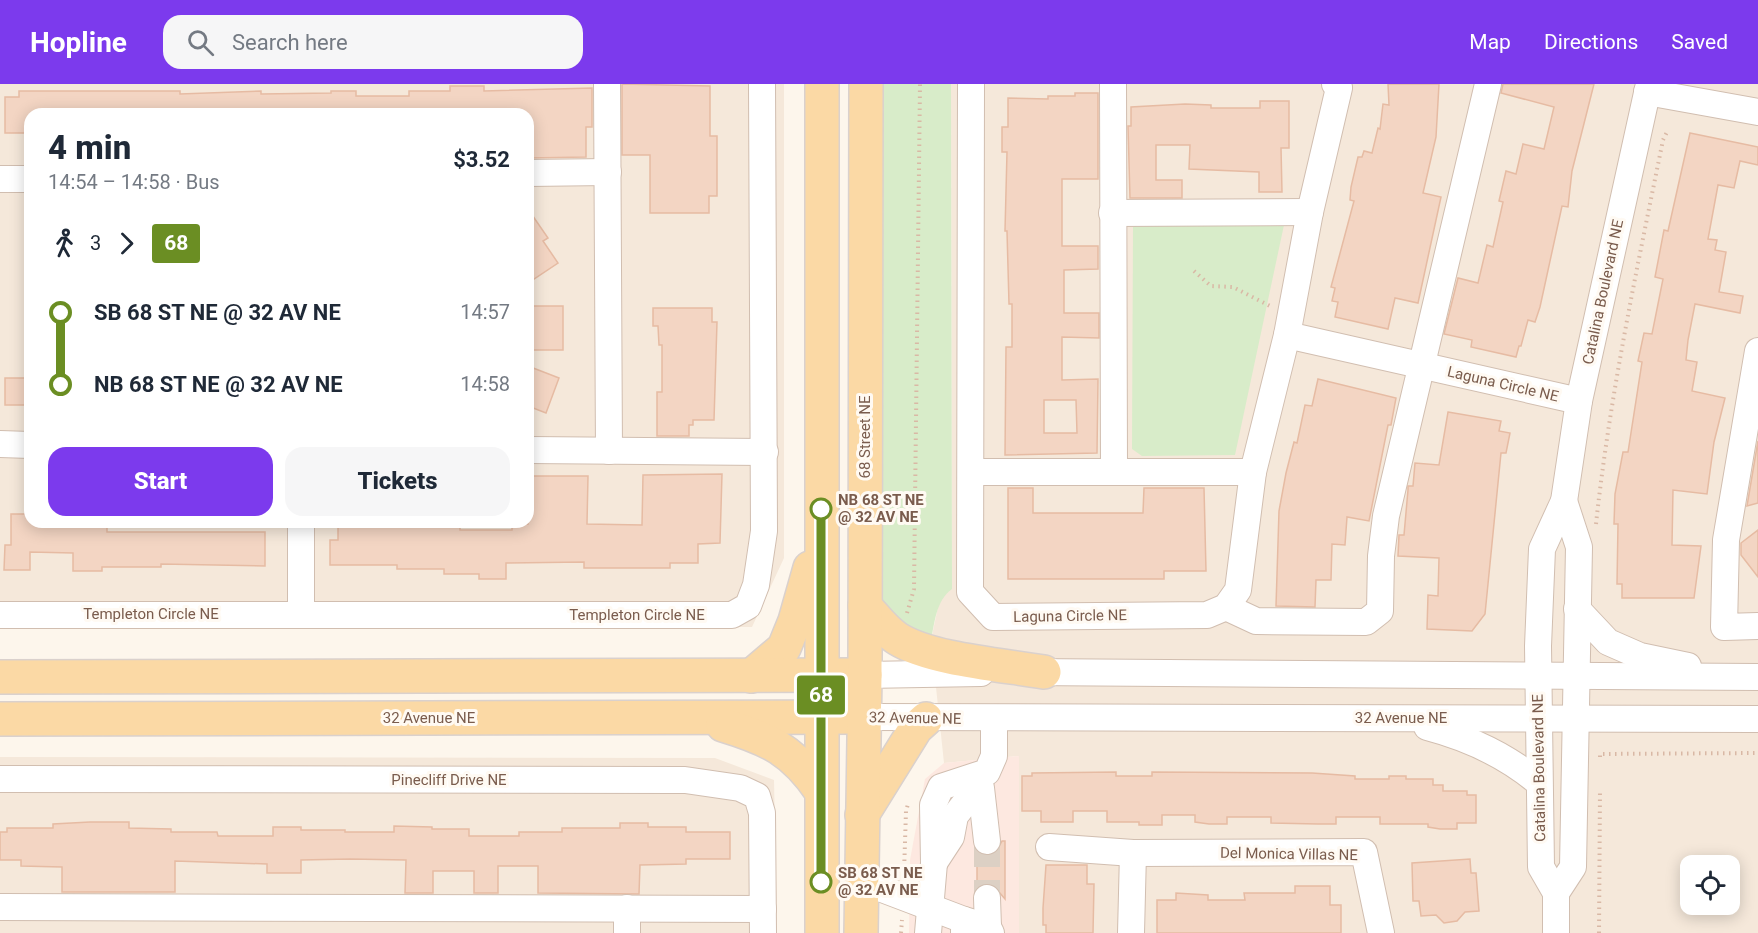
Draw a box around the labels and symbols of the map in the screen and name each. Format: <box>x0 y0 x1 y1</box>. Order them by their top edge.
street label: Catalina Boulevard NE <box>1579 217 1627 366</box>
street label: Laguna Circle NE <box>1446 362 1561 406</box>
street label: 68 Street NE <box>856 395 874 479</box>
place label: NB 68 ST NE @ 32 AV NE <box>838 491 924 526</box>
marker: NB 68 ST NE @ 32 AV NE <box>810 498 832 520</box>
street label: Templeton Circle NE <box>83 605 219 623</box>
street label: Templeton Circle NE <box>569 606 705 624</box>
street label: Laguna Circle NE <box>1013 606 1128 626</box>
line badge: 68 <box>794 676 848 714</box>
street label: Catalina Boulevard NE <box>1529 693 1549 842</box>
street label: 32 Avenue NE <box>869 708 962 728</box>
street label: 32 Avenue NE <box>383 709 476 727</box>
street label: 32 Avenue NE <box>1355 709 1448 727</box>
street label: Pinecliff Drive NE <box>391 771 507 789</box>
street label: Del Monica Villas NE <box>1220 844 1359 864</box>
place label: SB 68 ST NE @ 32 AV NE <box>838 864 923 899</box>
marker: SB 68 ST NE @ 32 AV NE <box>810 871 832 893</box>

